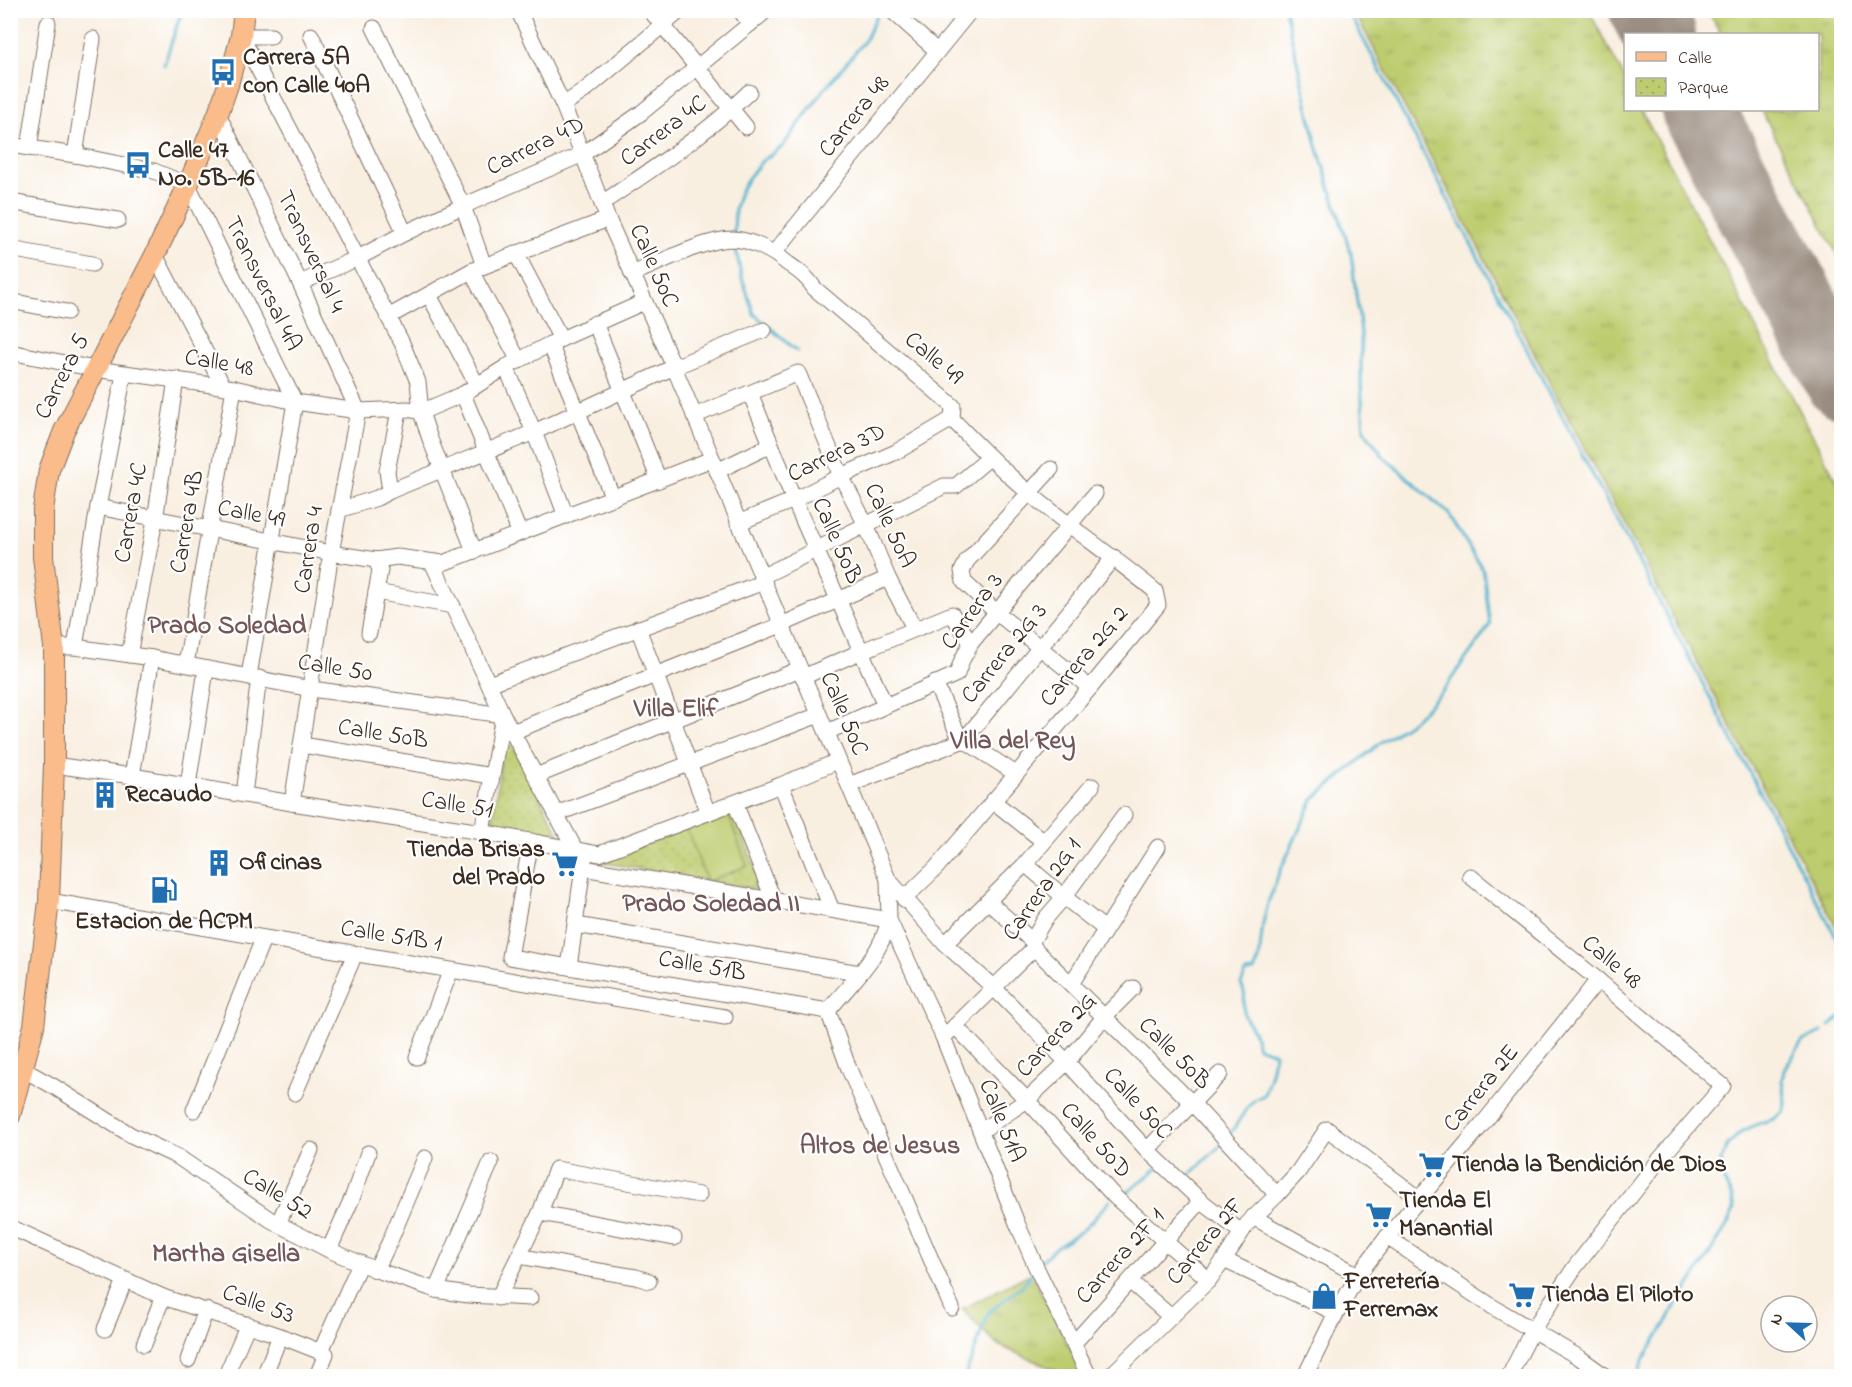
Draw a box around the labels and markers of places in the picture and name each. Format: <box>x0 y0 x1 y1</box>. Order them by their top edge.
place label: Carrera 5A con Calle 40A <box>243 41 370 104</box>
bus stop icon: Carrera 5A con Calle 40A <box>208 57 238 87</box>
place label: Calle 47 No. 5B-16 <box>158 134 255 197</box>
bus stop icon: Calle 47 No. 5B-16 <box>123 150 153 180</box>
place label: Recaudo <box>125 778 212 813</box>
building icon: Recaudo <box>90 780 120 810</box>
place label: Tienda Brisas del Prado <box>407 833 545 896</box>
place label: Oficinas <box>239 846 322 881</box>
building icon: Oficinas <box>204 848 234 878</box>
supermarket icon: Tienda Brisas del Prado <box>550 849 580 879</box>
fuel station icon: Estacion de ACPM <box>149 875 179 905</box>
place label: Estacion de ACPM <box>75 905 253 940</box>
place label: Tienda la Bendición de Dios <box>1452 1148 1727 1183</box>
supermarket icon: Tienda la Bendición de Dios <box>1417 1150 1447 1180</box>
place label: Tienda El Manantial <box>1399 1184 1493 1247</box>
supermarket icon: Tienda El Manantial <box>1364 1200 1394 1230</box>
place label: Ferretería Ferremax <box>1343 1265 1440 1328</box>
place label: Tienda El Piloto <box>1542 1278 1694 1313</box>
supermarket icon: Tienda El Piloto <box>1507 1280 1537 1310</box>
shop icon: Ferretería Ferremax <box>1309 1281 1339 1311</box>

